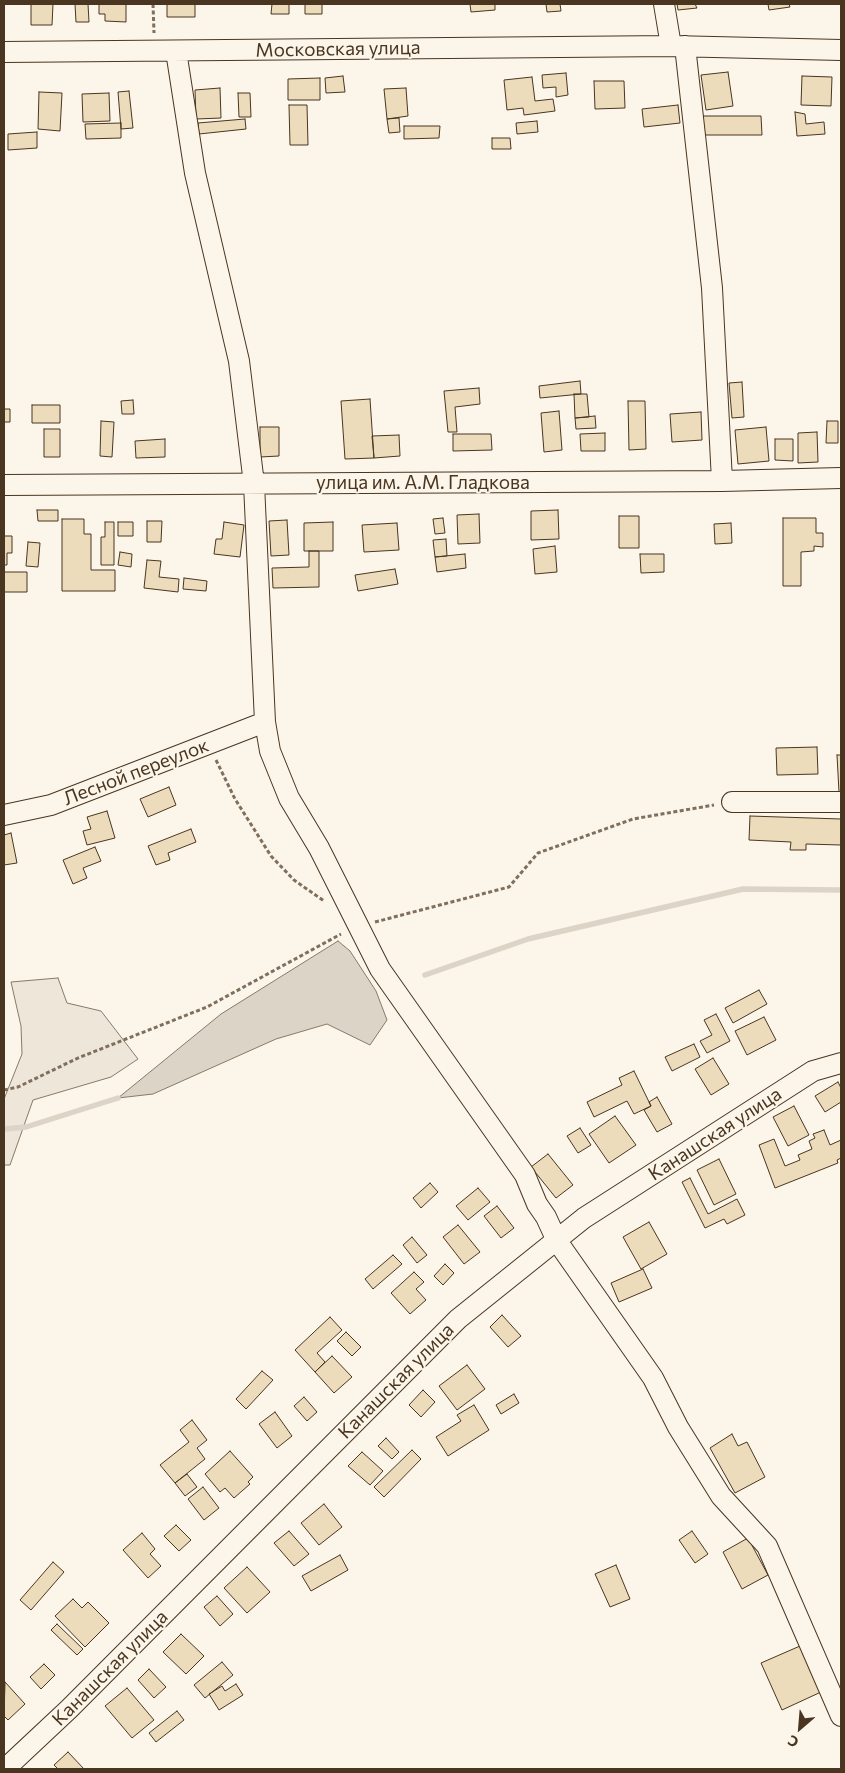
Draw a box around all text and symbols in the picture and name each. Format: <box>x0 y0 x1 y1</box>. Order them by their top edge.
street label: Московская улица <box>255 36 421 62</box>
street label: улица им. А.М. Гладкова <box>316 472 530 494</box>
street label: Лесной переулок <box>60 734 212 810</box>
street label: Канашская улица <box>644 1082 786 1186</box>
street label: Канашская улица <box>333 1318 459 1444</box>
street label: Канашская улица <box>47 1605 173 1731</box>
north arrow <box>775 1703 825 1753</box>
text: С <box>785 1732 801 1752</box>

